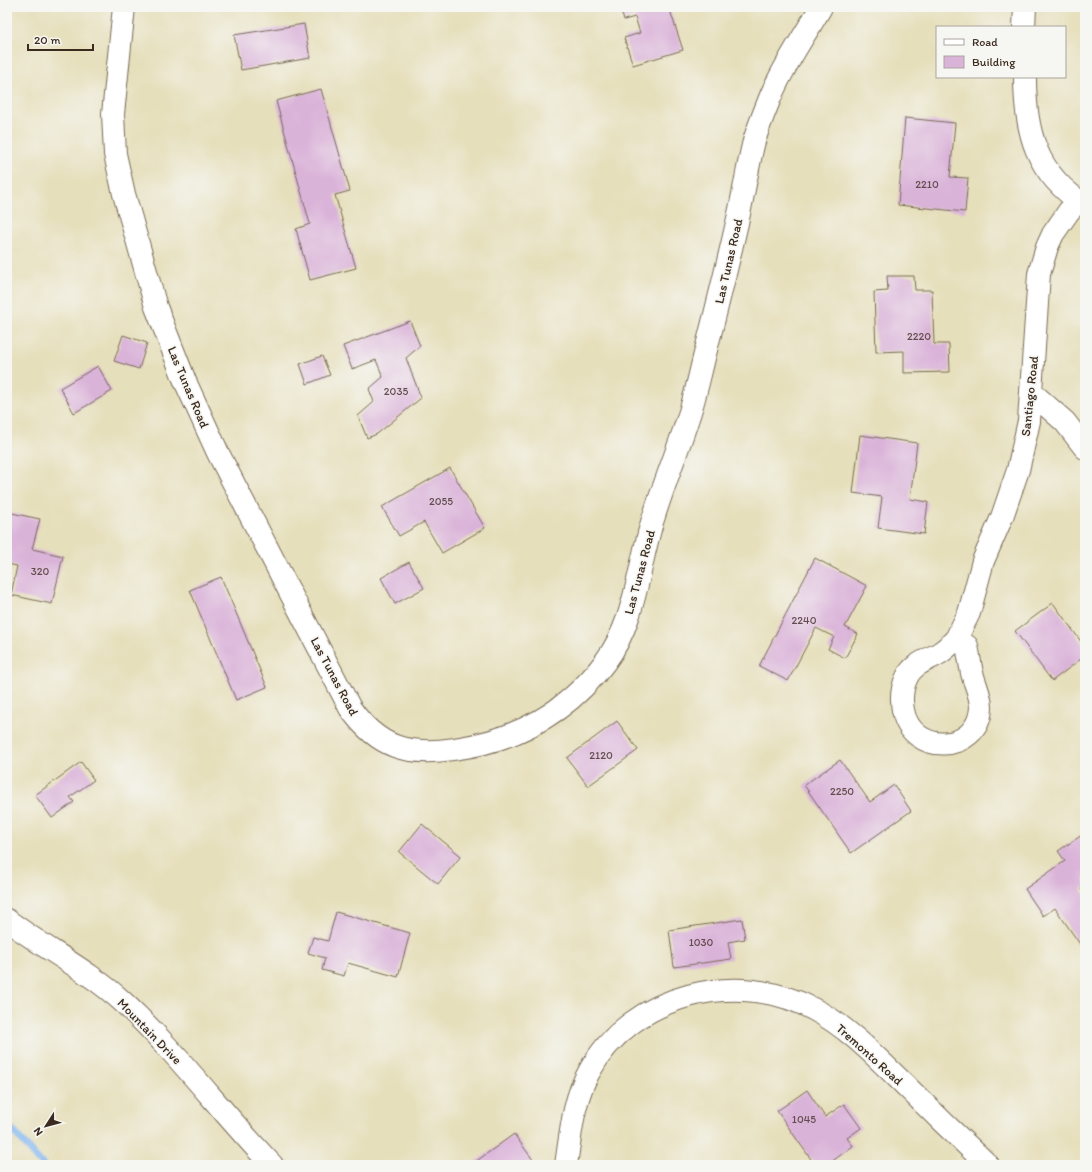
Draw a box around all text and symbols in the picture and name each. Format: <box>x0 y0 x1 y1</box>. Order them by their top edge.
scale bar <box>28 26 93 52</box>
legend <box>936 26 1066 78</box>
text: 20 m <box>34 33 61 47</box>
text: Road <box>972 35 998 49</box>
text: Building <box>972 55 1016 69</box>
house number: 2210 <box>915 178 939 191</box>
street label: Las Tunas Road <box>711 217 746 305</box>
house number: 2220 <box>907 330 931 343</box>
street label: Las Tunas Road <box>165 344 212 430</box>
street label: Santiago Road <box>1018 355 1041 437</box>
house number: 2035 <box>384 385 408 398</box>
house number: 2055 <box>429 495 453 508</box>
street label: Las Tunas Road <box>621 528 658 616</box>
house number: 320 <box>31 565 49 578</box>
house number: 2240 <box>792 614 817 627</box>
street label: Las Tunas Road <box>307 634 362 718</box>
house number: 2120 <box>589 749 613 762</box>
house number: 2250 <box>830 785 854 798</box>
house number: 1030 <box>689 936 714 949</box>
street label: Mountain Drive <box>114 995 185 1067</box>
street label: Tremonto Road <box>833 1021 906 1088</box>
north arrow <box>26 1106 66 1146</box>
house number: 1045 <box>792 1113 816 1126</box>
text: N <box>31 1125 46 1138</box>

